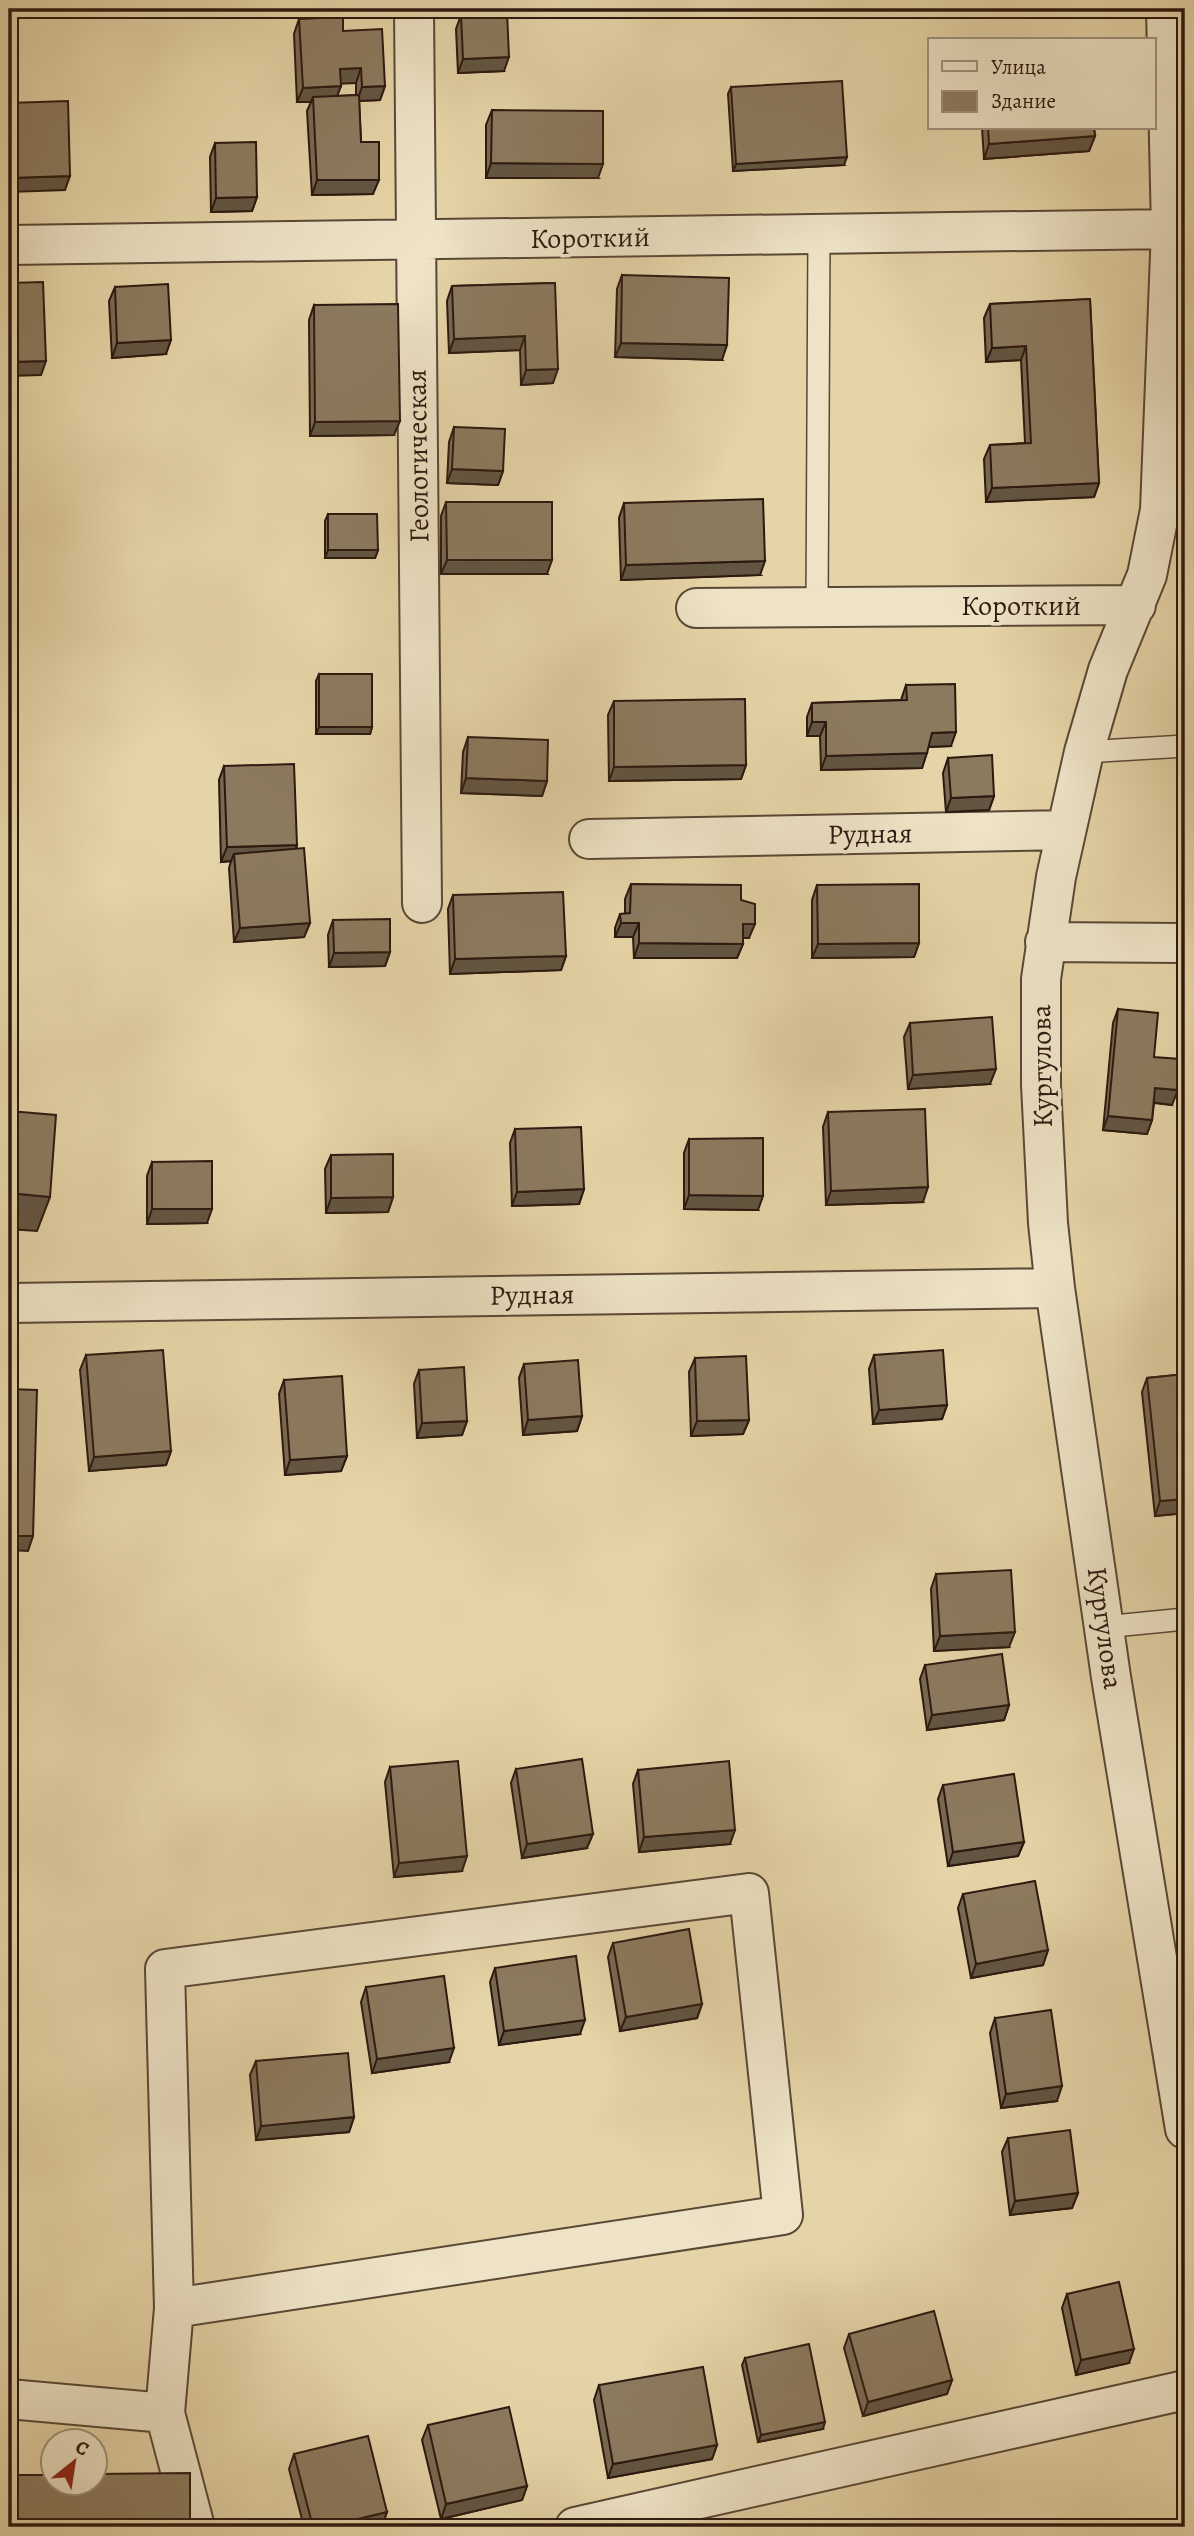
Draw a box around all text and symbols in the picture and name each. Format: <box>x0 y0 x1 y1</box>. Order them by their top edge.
legend <box>928 38 1156 130</box>
text: Улица <box>991 53 1046 81</box>
text: Здание <box>991 87 1056 115</box>
street label: Короткий <box>530 218 650 258</box>
street label: Геологическая <box>397 369 439 543</box>
street label: Короткий <box>961 587 1081 625</box>
street label: Рудная <box>827 814 913 854</box>
street label: Кургулова <box>1022 1004 1062 1128</box>
street label: Рудная <box>489 1275 575 1315</box>
street label: Кургулова <box>1078 1564 1132 1692</box>
north arrow <box>38 2428 108 2498</box>
text: С <box>70 2434 94 2462</box>

